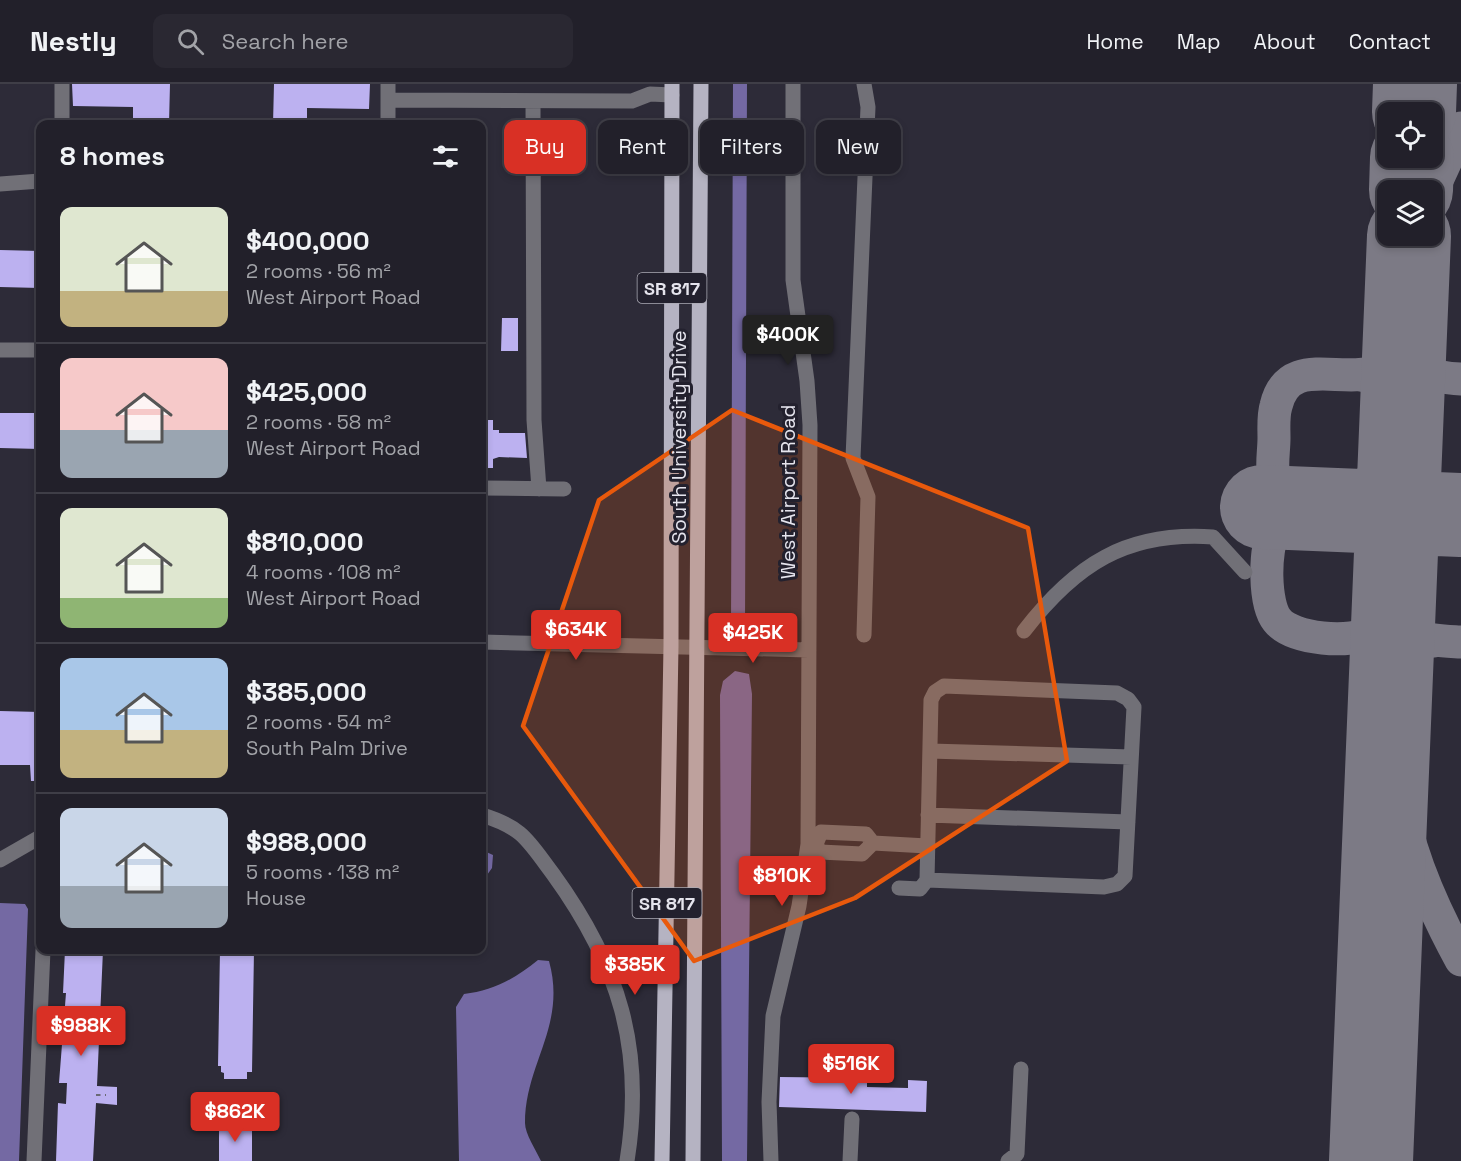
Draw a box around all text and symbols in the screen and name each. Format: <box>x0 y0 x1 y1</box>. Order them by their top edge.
search box <box>153 14 573 68</box>
text: Nestly <box>30 23 117 59</box>
icon: search <box>174 25 207 58</box>
text: Search here <box>222 27 349 55</box>
text: Home <box>1086 28 1144 55</box>
text: Map <box>1177 28 1221 55</box>
text: About <box>1254 28 1316 55</box>
text: Contact <box>1349 28 1431 55</box>
map controls <box>1377 102 1443 246</box>
button: locate <box>1377 102 1443 168</box>
chip: Buy <box>504 120 586 174</box>
chip: Rent <box>598 120 688 174</box>
chip: Filters <box>700 120 804 174</box>
chip: New <box>816 120 901 174</box>
text: 8 homes <box>60 139 165 173</box>
icon: filters <box>429 140 462 173</box>
button: layers <box>1377 180 1443 246</box>
text: $400,000 <box>246 224 370 258</box>
icon: home <box>108 231 180 303</box>
text: 2 rooms · 56 m² <box>246 258 391 284</box>
road number: SR 817 <box>638 273 706 303</box>
text: West Airport Road <box>246 284 421 310</box>
pin: $400K <box>746 315 830 366</box>
text: $400K <box>756 321 820 347</box>
street label: South University Drive <box>666 330 692 544</box>
text: $425,000 <box>246 375 367 409</box>
icon: home <box>108 382 180 454</box>
street label: West Airport Road <box>775 405 801 579</box>
text: 2 rooms · 58 m² <box>246 409 391 435</box>
text: West Airport Road <box>246 435 421 461</box>
text: $810,000 <box>246 525 364 559</box>
icon: home <box>108 532 180 604</box>
text: 4 rooms · 108 m² <box>246 559 401 585</box>
text: West Airport Road <box>246 585 421 611</box>
pin: $634K <box>534 610 618 661</box>
pin: $425K <box>711 613 795 664</box>
text: $634K <box>545 616 607 642</box>
text: $425K <box>722 619 784 645</box>
text: $385,000 <box>246 675 367 709</box>
icon: home <box>108 682 180 754</box>
text: 2 rooms · 54 m² <box>246 709 391 735</box>
text: South Palm Drive <box>246 735 408 761</box>
text: $988,000 <box>246 825 367 859</box>
icon: home <box>108 832 180 904</box>
pin: $810K <box>740 856 824 907</box>
text: 5 rooms · 138 m² <box>246 859 399 885</box>
text: $810K <box>753 862 811 888</box>
text: House <box>246 885 306 911</box>
road number: SR 817 <box>632 888 702 918</box>
pin: $385K <box>593 945 677 996</box>
text: $385K <box>605 951 665 977</box>
pin: $988K <box>39 1006 123 1057</box>
text: $988K <box>51 1012 112 1038</box>
pin: $516K <box>809 1044 893 1095</box>
text: $516K <box>822 1050 880 1076</box>
pin: $862K <box>193 1092 277 1143</box>
text: $862K <box>205 1098 265 1124</box>

